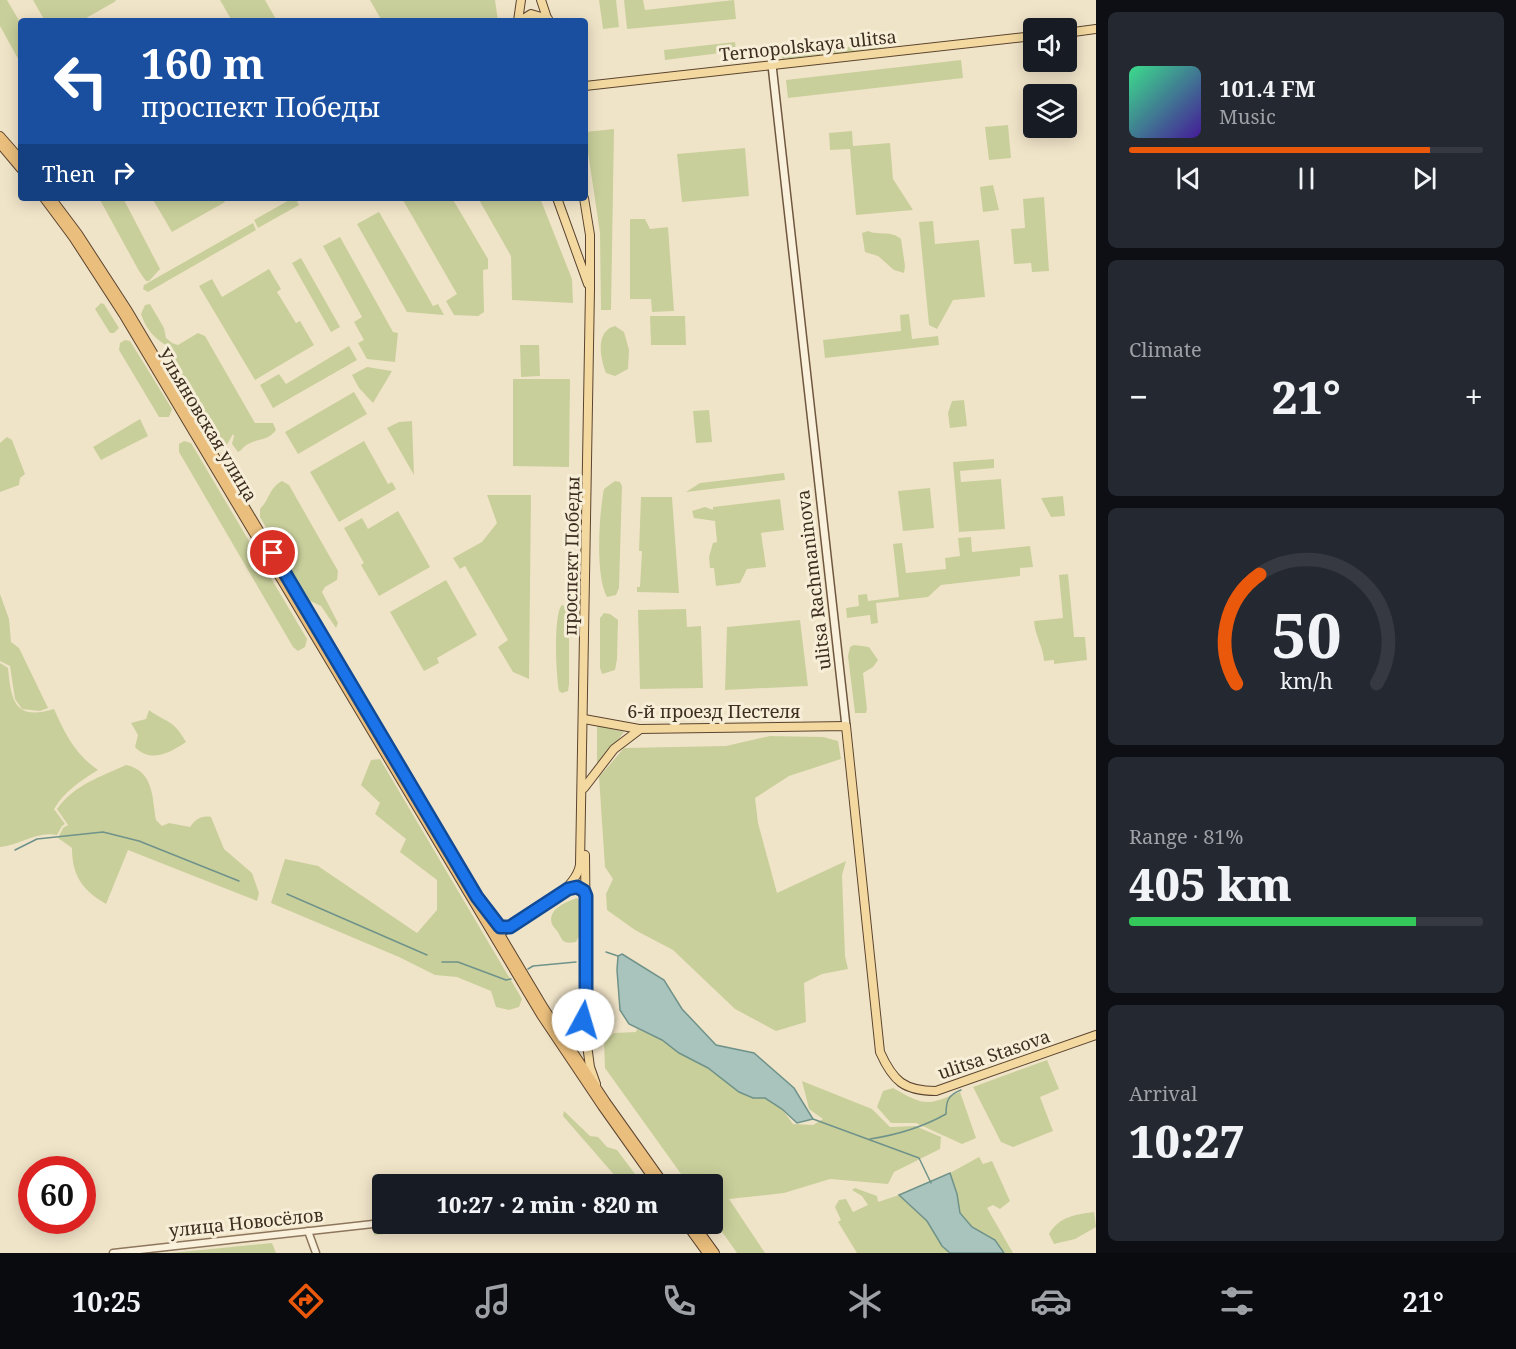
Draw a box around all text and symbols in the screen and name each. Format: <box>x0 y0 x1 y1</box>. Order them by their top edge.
map controls <box>1023 18 1077 138</box>
button: sound <box>1023 18 1077 72</box>
street label: Ternopolskaya ulitsa <box>718 24 898 66</box>
text: 160 m <box>141 34 265 91</box>
icon: left <box>42 42 120 120</box>
text: 101.4 FM <box>1219 73 1316 103</box>
button: layers <box>1023 84 1077 138</box>
text: проспект Победы <box>141 88 380 125</box>
text: Music <box>1219 103 1276 130</box>
icon: right <box>107 156 140 189</box>
text: Then <box>42 158 95 188</box>
icon: previous <box>1172 162 1205 195</box>
icon: pause <box>1290 162 1323 195</box>
icon: next <box>1408 162 1441 195</box>
text: Climate <box>1129 336 1202 363</box>
street label: Ульяновская улица <box>152 343 263 506</box>
text: 21° <box>1272 366 1341 427</box>
text: − <box>1129 374 1148 419</box>
text: + <box>1465 374 1483 419</box>
street label: проспект Победы <box>558 476 584 636</box>
street label: ulitsa Rachmaninova <box>790 489 836 672</box>
pin <box>247 527 298 578</box>
icon: arrive <box>256 536 289 569</box>
text: 50 <box>1271 591 1341 676</box>
text: km/h <box>1280 666 1333 695</box>
street label: 6-й проезд Пестеля <box>627 699 801 723</box>
text: Range · 81% <box>1129 823 1243 850</box>
text: 405 km <box>1129 853 1292 914</box>
position arrow <box>551 988 615 1052</box>
street label: ulitsa Stasova <box>934 1024 1053 1085</box>
text: Arrival <box>1129 1080 1197 1107</box>
text: 10:27 <box>1129 1110 1245 1171</box>
speed limit sign: 60 <box>18 1156 96 1234</box>
text: 10:27 · 2 min · 820 m <box>437 1189 658 1219</box>
street label: улица Новосёлов <box>167 1202 324 1242</box>
icon: directions <box>285 1280 327 1322</box>
icon: music <box>472 1280 514 1322</box>
icon: phone <box>658 1280 700 1322</box>
icon: climate <box>844 1280 886 1322</box>
icon: car <box>1030 1280 1072 1322</box>
icon: filters <box>1216 1280 1258 1322</box>
text: 10:25 <box>72 1283 141 1320</box>
text: 21° <box>1403 1283 1444 1320</box>

